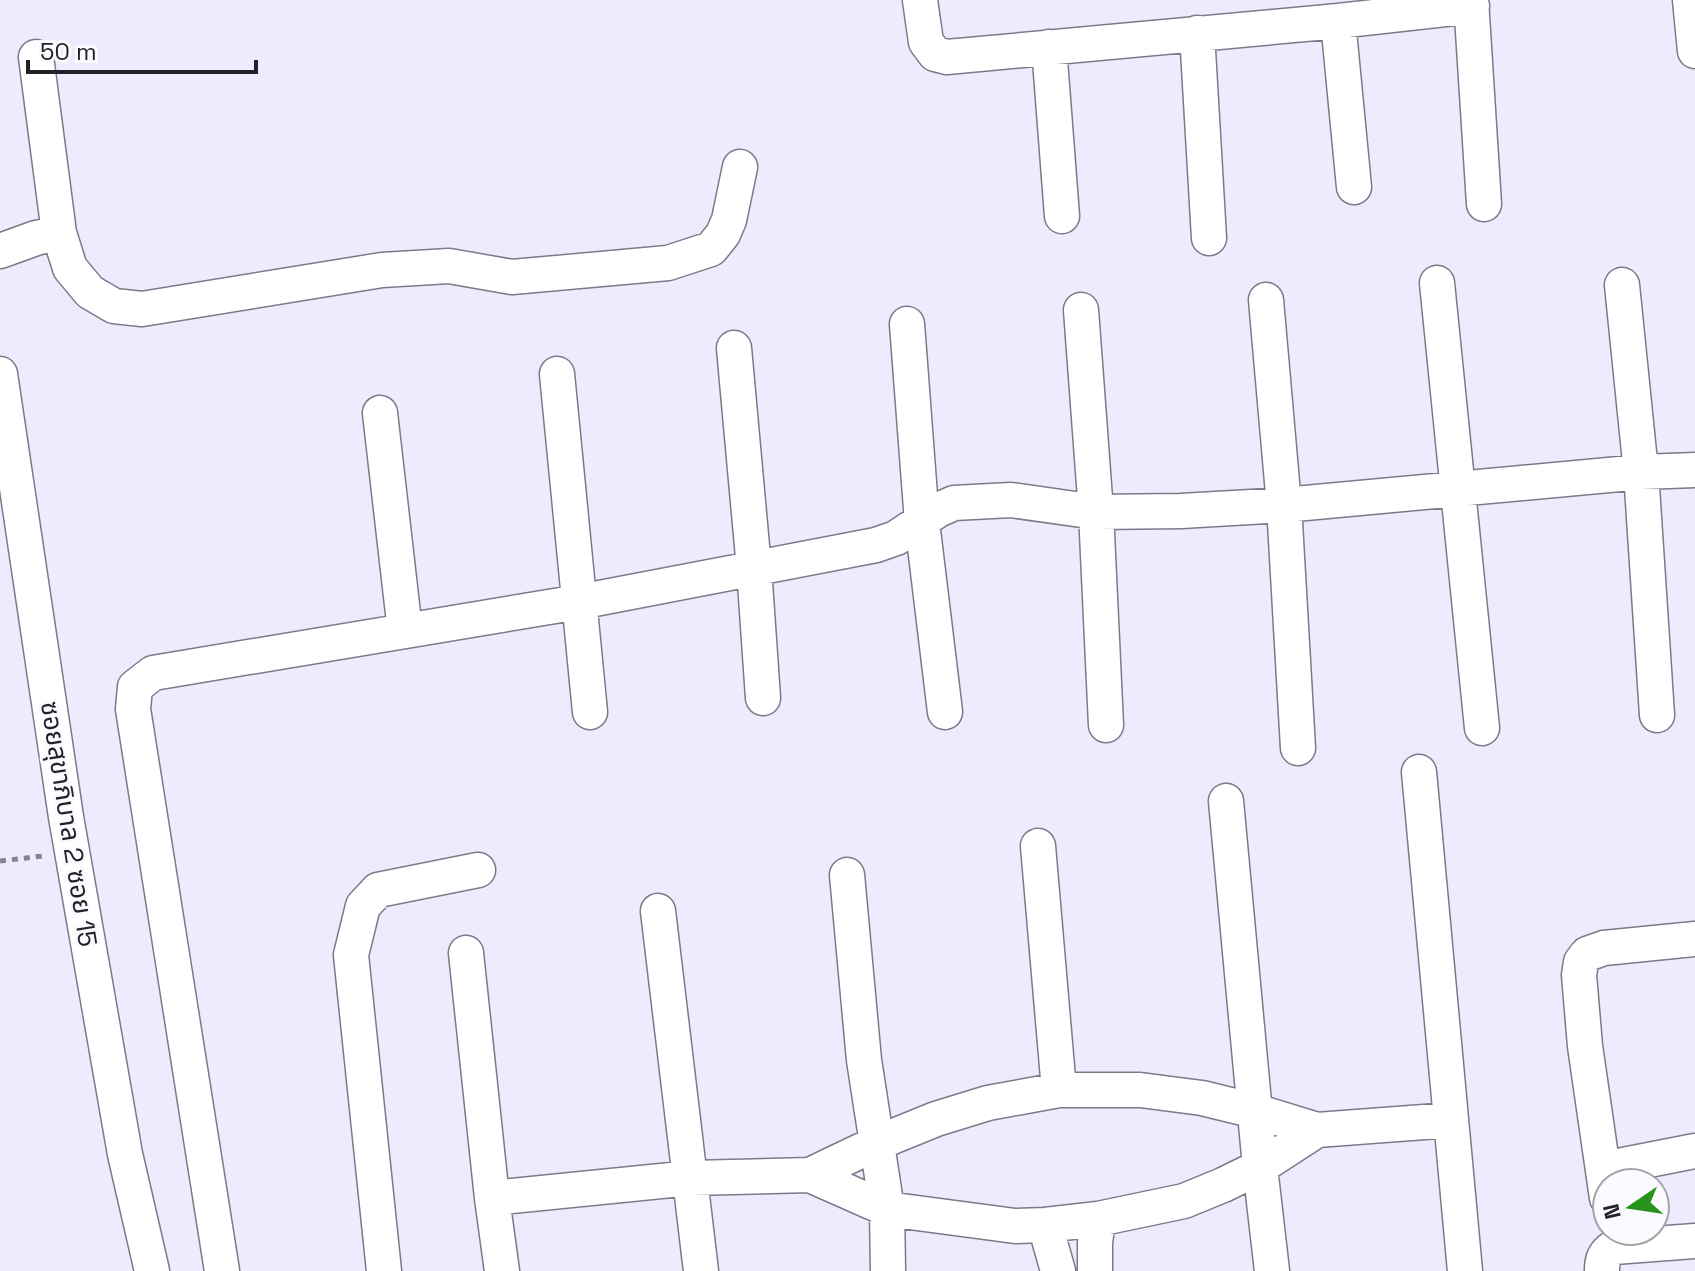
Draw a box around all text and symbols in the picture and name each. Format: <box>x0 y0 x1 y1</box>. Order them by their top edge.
scale bar <box>28 24 256 74</box>
text: 50 m <box>40 36 97 67</box>
street label: ซอยสุขาภิบาล 2 ซอย 15 <box>33 699 105 949</box>
north arrow <box>1591 1167 1671 1247</box>
text: N <box>1596 1201 1627 1222</box>

